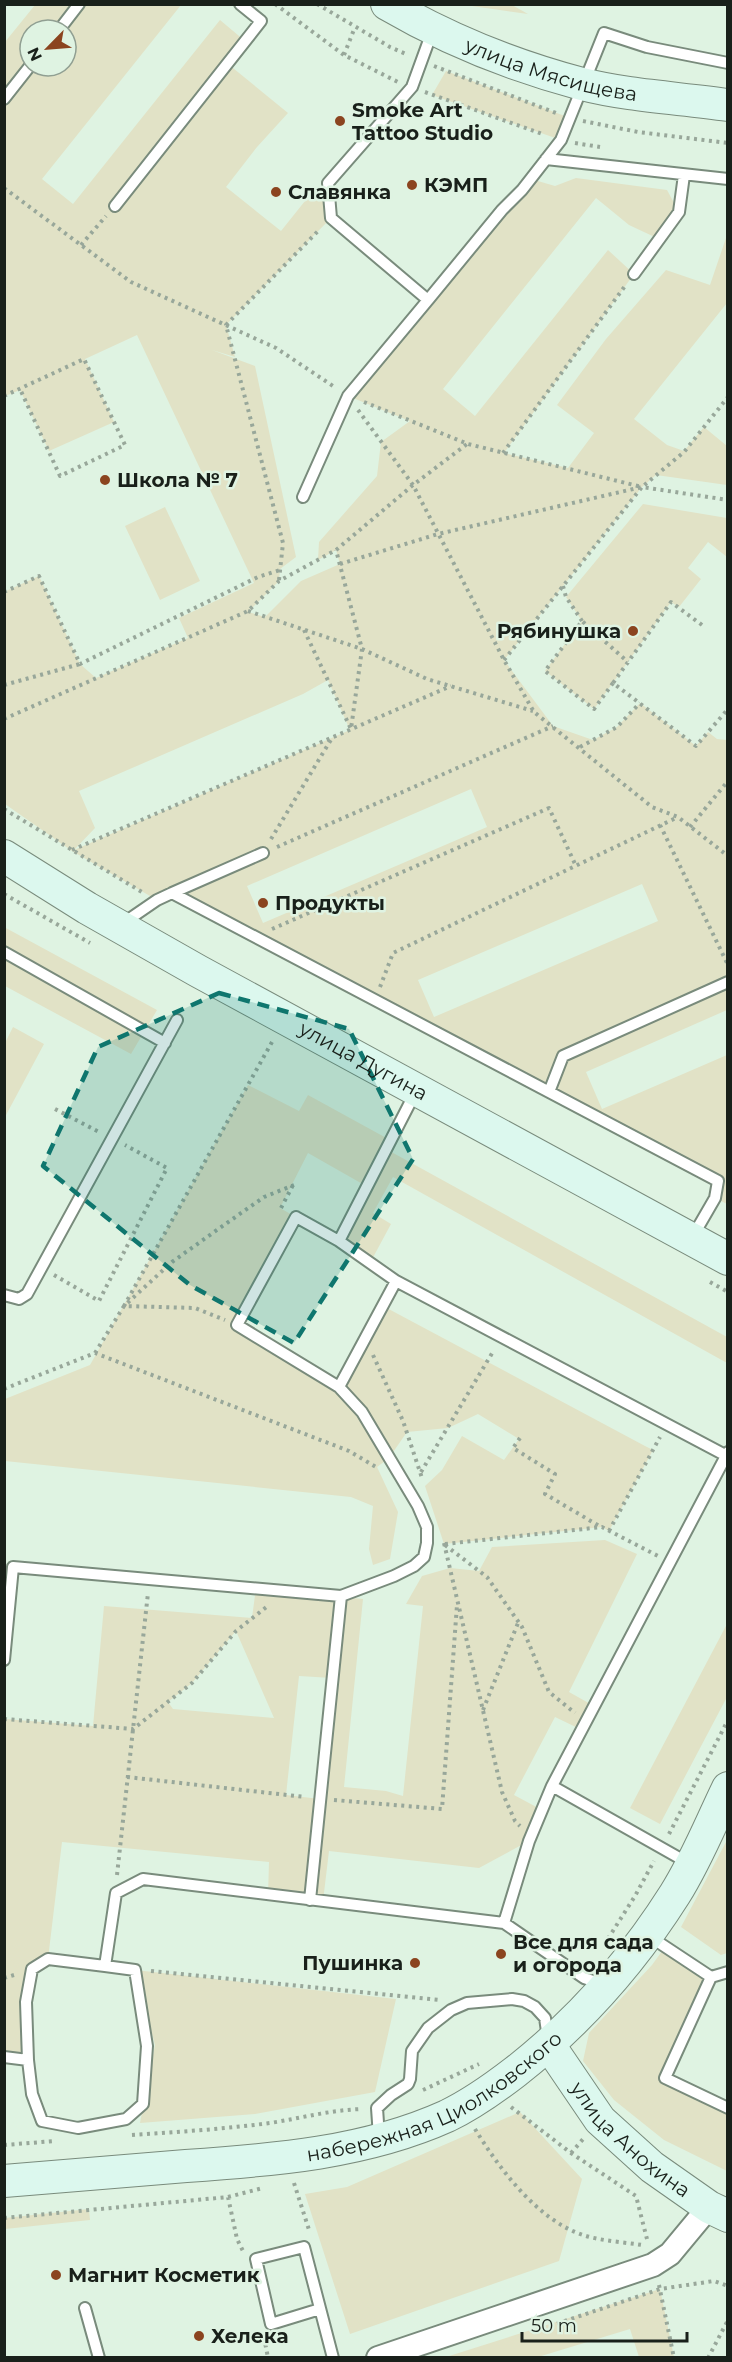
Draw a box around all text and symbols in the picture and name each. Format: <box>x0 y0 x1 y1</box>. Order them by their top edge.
north arrow <box>18 18 78 78</box>
street label: улица Мясищева <box>460 32 639 106</box>
text: N <box>24 44 46 64</box>
place label: Smoke Art Tattoo Studio <box>352 98 493 145</box>
marker: Smoke Art Tattoo Studio <box>333 114 347 128</box>
place label: КЭМП <box>424 173 488 197</box>
marker: КЭМП <box>405 178 419 192</box>
place label: Славянка <box>288 180 391 204</box>
marker: Славянка <box>269 185 283 199</box>
place label: Школа № 7 <box>117 468 238 492</box>
marker: Школа № 7 <box>98 473 112 487</box>
place label: Рябинушка <box>497 619 621 643</box>
marker: Рябинушка <box>626 624 640 638</box>
place label: Продукты <box>275 891 385 915</box>
marker: Продукты <box>256 896 270 910</box>
street label: улица Дугина <box>294 1016 432 1106</box>
place label: Все для сада и огорода <box>513 1930 654 1977</box>
marker: Все для сада и огорода <box>494 1947 508 1961</box>
place label: Пушинка <box>302 1951 403 1975</box>
marker: Пушинка <box>408 1956 422 1970</box>
street label: набережная Циолковского <box>305 2026 567 2166</box>
street label: улица Анохина <box>565 2076 695 2202</box>
place label: Магнит Косметик <box>68 2263 260 2287</box>
marker: Магнит Косметик <box>49 2268 63 2282</box>
scale bar <box>522 2305 687 2343</box>
text: 50 m <box>531 2315 577 2337</box>
place label: Хелека <box>211 2324 289 2348</box>
marker: Хелека <box>192 2329 206 2343</box>

